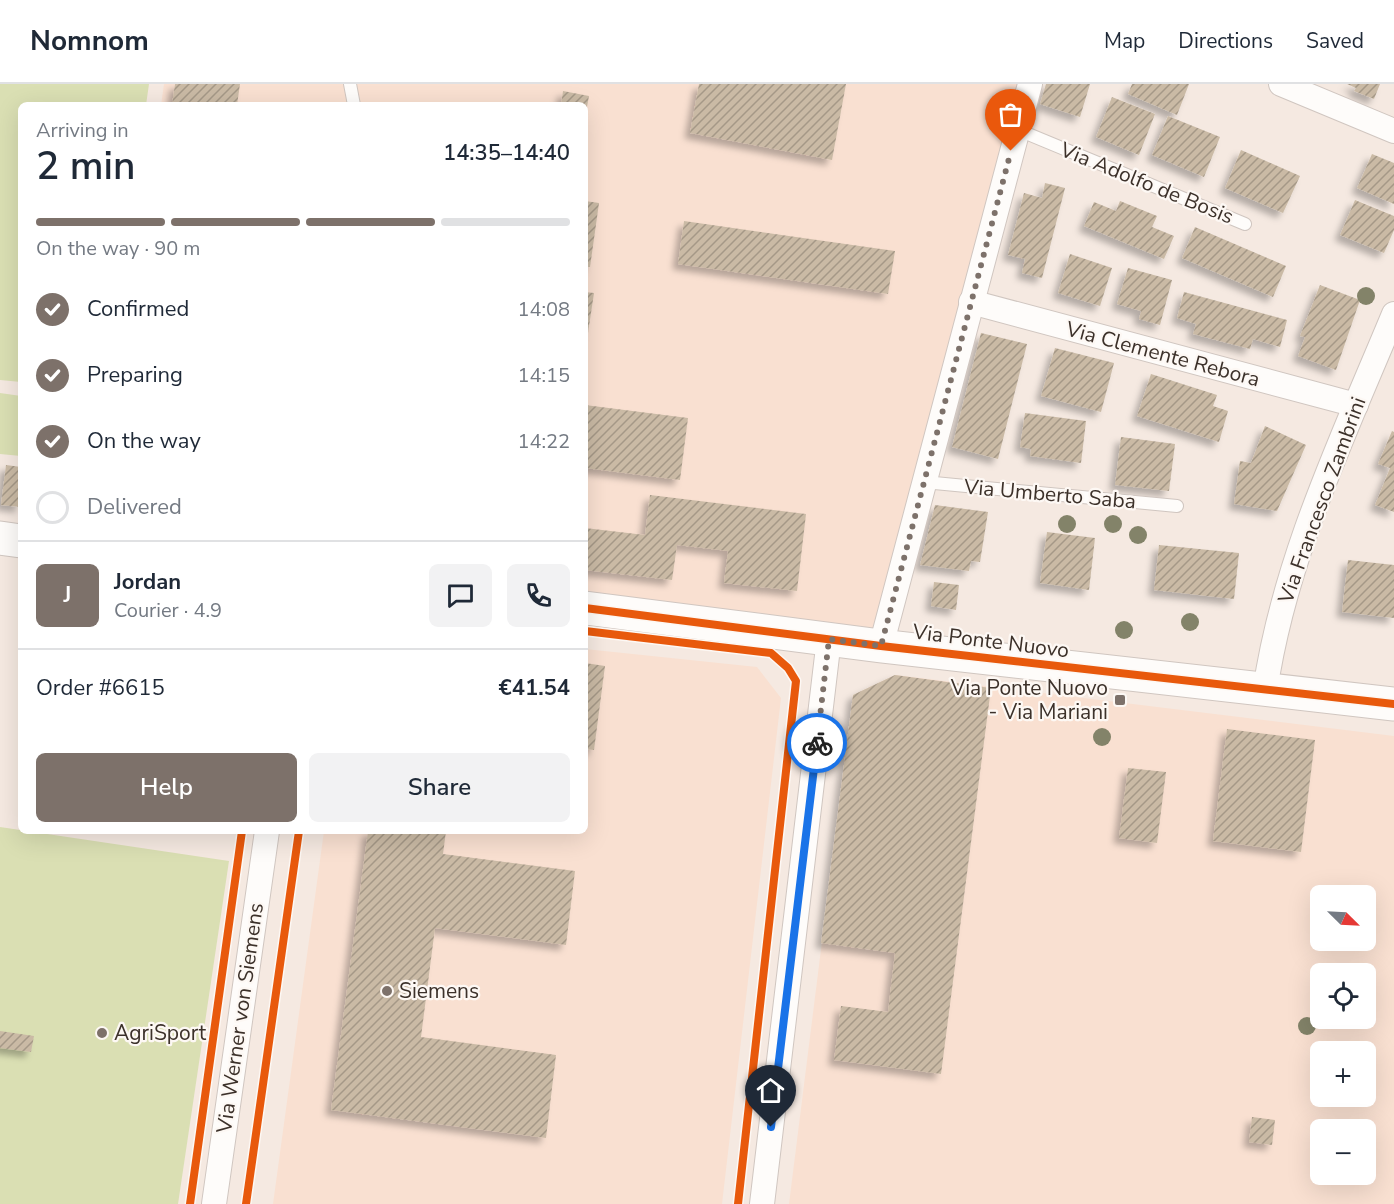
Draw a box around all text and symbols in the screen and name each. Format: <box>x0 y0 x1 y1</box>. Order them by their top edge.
text: Nomnom <box>30 22 149 60</box>
text: Map <box>1104 27 1145 55</box>
text: Directions <box>1178 27 1273 55</box>
text: Saved <box>1306 27 1364 55</box>
pin <box>985 89 1036 151</box>
icon: bag <box>994 98 1027 131</box>
text: Arriving in <box>36 117 129 144</box>
street label: Via Adolfo de Bosis <box>1055 135 1238 231</box>
text: 14:35–14:40 <box>443 138 570 168</box>
text: 2 min <box>36 140 135 193</box>
text: On the way · 90 m <box>36 235 200 262</box>
icon: check <box>36 293 69 326</box>
text: Confirmed <box>87 294 189 324</box>
text: 14:08 <box>517 296 570 323</box>
street label: Via Clemente Rebora <box>1062 314 1263 393</box>
icon: check <box>36 359 69 392</box>
text: Preparing <box>87 360 183 390</box>
text: 14:15 <box>517 362 570 389</box>
street label: Via Francesco Zambrini <box>1271 393 1372 608</box>
icon: check <box>36 425 69 458</box>
text: On the way <box>87 426 201 456</box>
text: 14:22 <box>517 428 570 455</box>
street label: Via Umberto Saba <box>962 472 1137 515</box>
text: Delivered <box>87 492 182 522</box>
button: chat <box>429 564 492 627</box>
button: phone <box>507 564 570 627</box>
text: Jordan <box>114 567 181 597</box>
text: J <box>64 580 71 610</box>
text: Courier · 4.9 <box>114 597 222 624</box>
street label: Via Ponte Nuovo <box>910 617 1071 664</box>
text: Order #6615 <box>36 673 165 703</box>
text: €41.54 <box>499 673 570 703</box>
place label: Via Ponte Nuovo - Via Mariani <box>950 674 1108 726</box>
marker: Via Ponte Nuovo - Via Mariani <box>1113 693 1127 707</box>
courier <box>787 713 847 773</box>
icon: bike <box>801 727 834 760</box>
button: Help <box>36 753 297 822</box>
button: Share <box>309 753 570 822</box>
north arrow <box>1310 885 1376 951</box>
map controls <box>1310 885 1376 1185</box>
street label: Via Werner von Siemens <box>210 901 270 1136</box>
button: locate <box>1310 963 1376 1029</box>
place label: Siemens <box>399 977 479 1005</box>
marker: Siemens <box>380 984 394 998</box>
place label: AgriSport <box>114 1019 207 1047</box>
marker: AgriSport <box>95 1026 109 1040</box>
button: + <box>1310 1041 1376 1107</box>
pin <box>745 1065 796 1127</box>
icon: home <box>754 1074 787 1107</box>
button: − <box>1310 1119 1376 1185</box>

